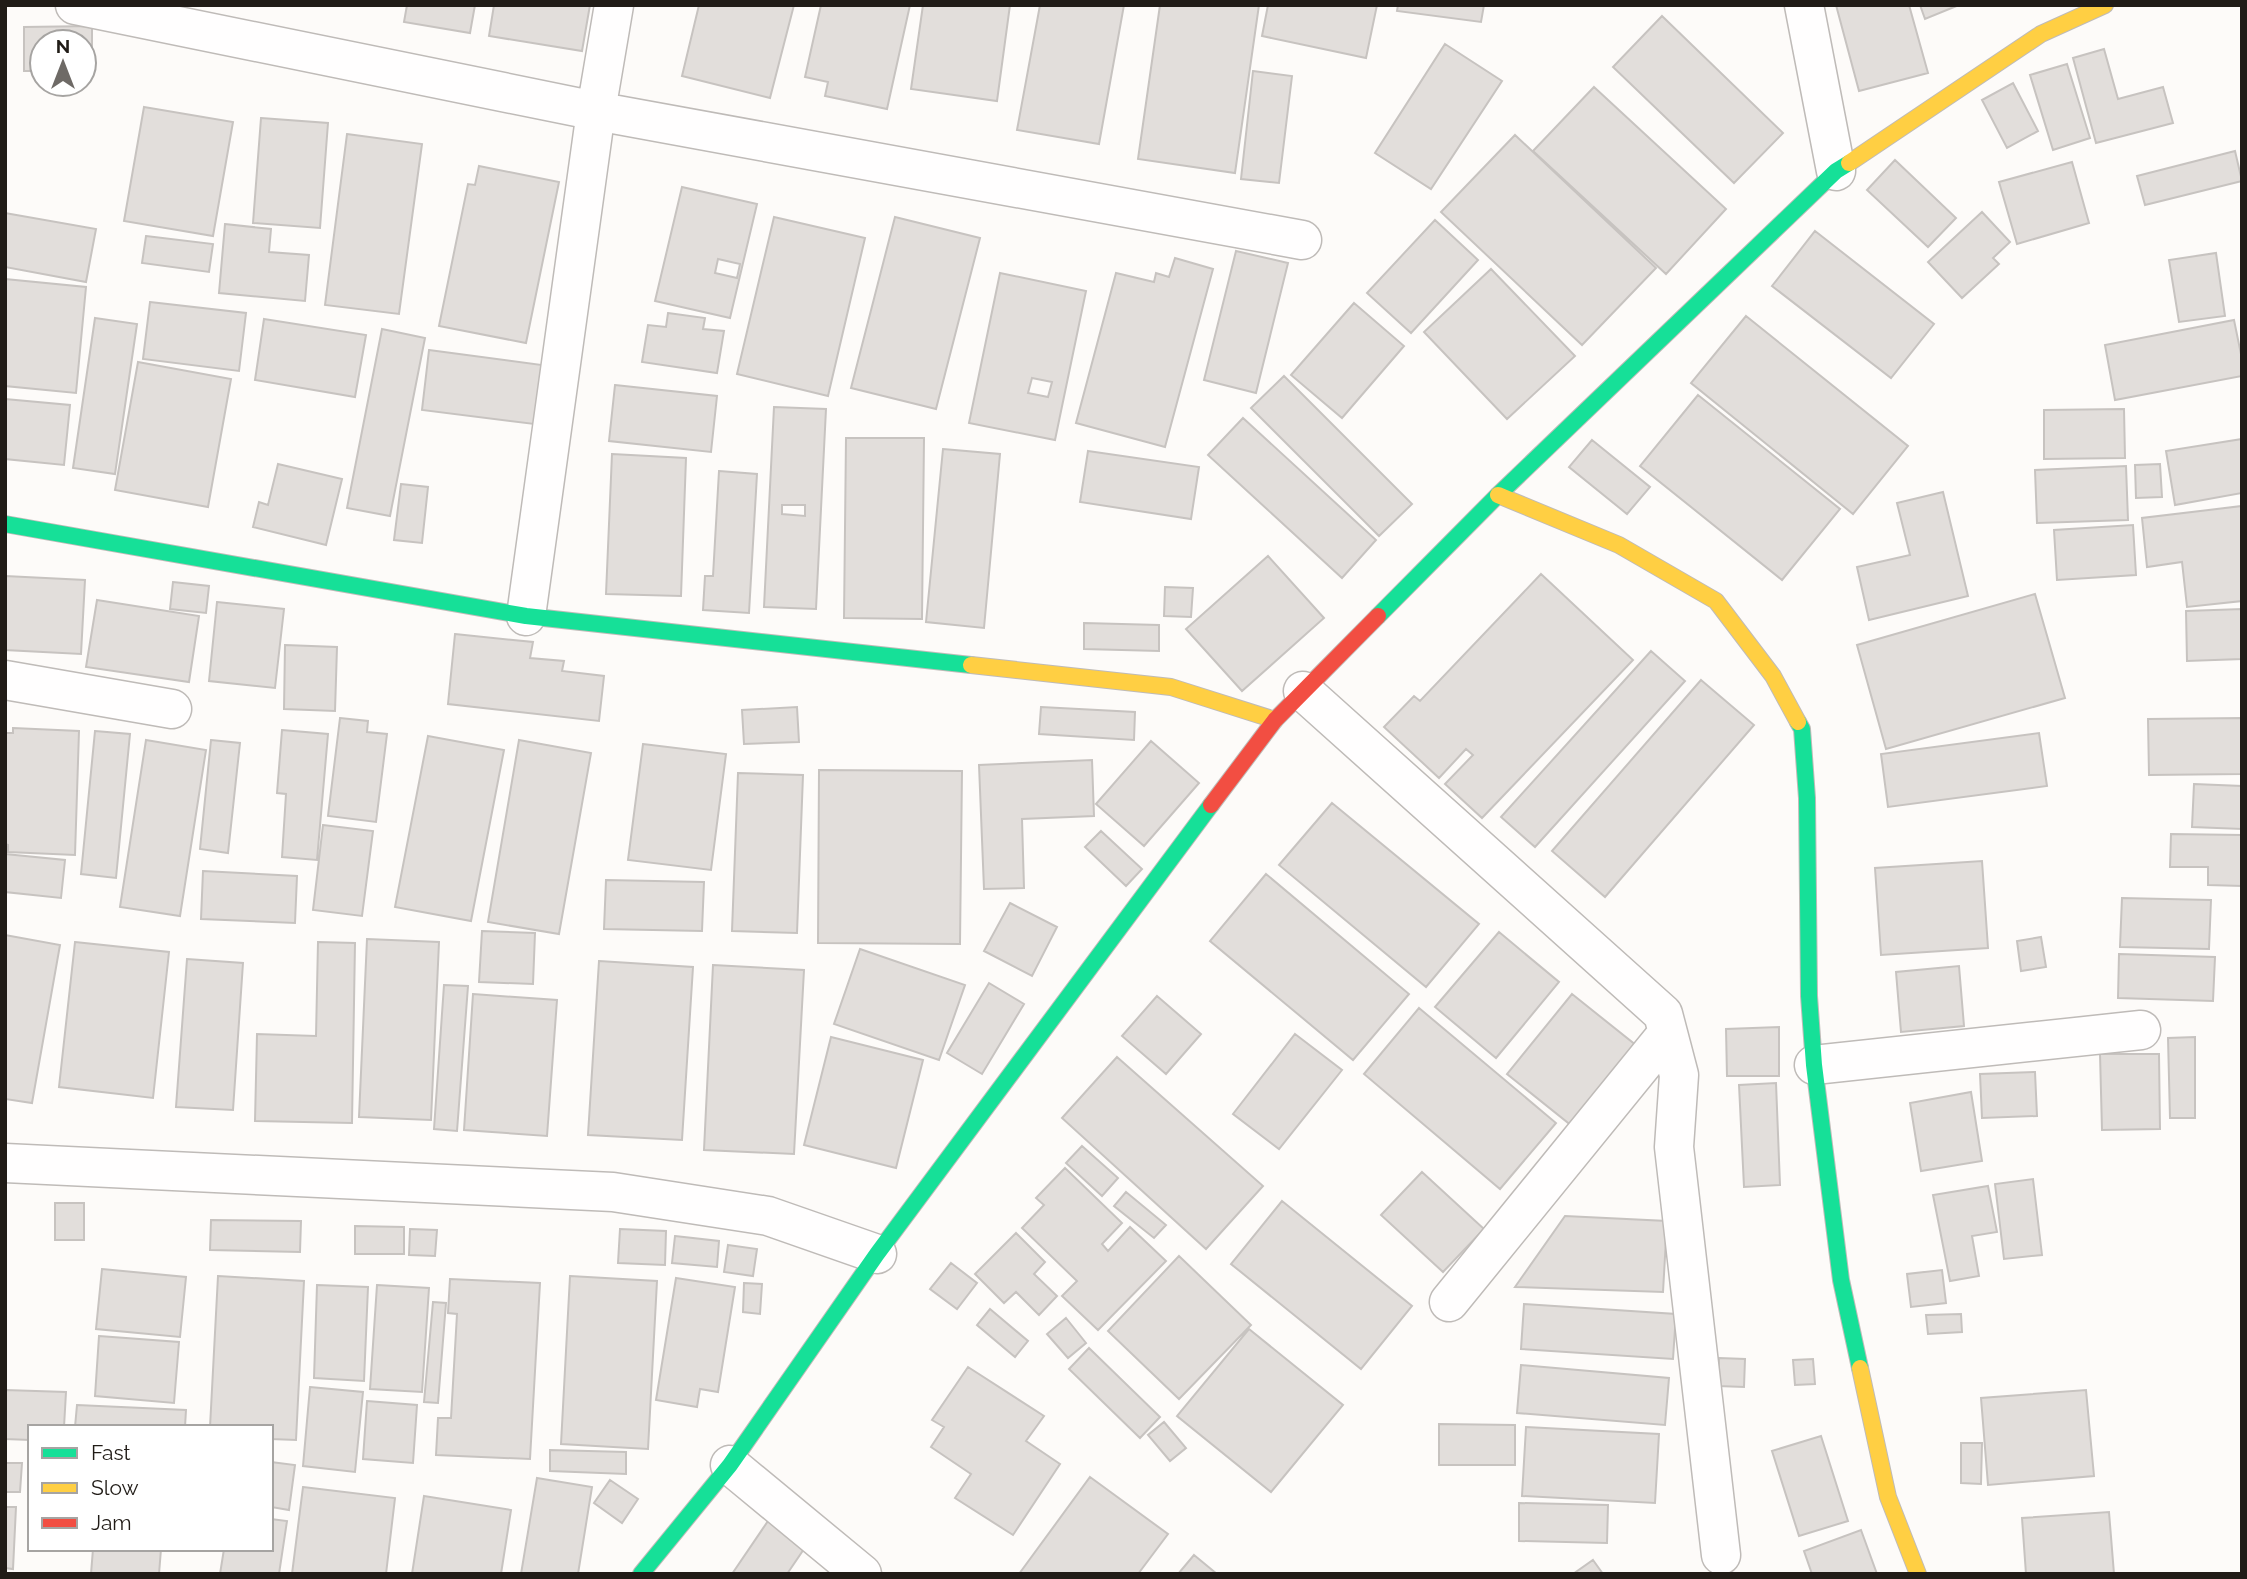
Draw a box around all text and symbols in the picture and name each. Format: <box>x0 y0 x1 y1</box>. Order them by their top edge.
north arrow <box>28 28 98 98</box>
text: N <box>56 35 70 57</box>
legend <box>28 1425 273 1551</box>
text: Fast <box>91 1440 131 1465</box>
text: Slow <box>91 1475 139 1500</box>
text: Jam <box>91 1510 132 1535</box>

